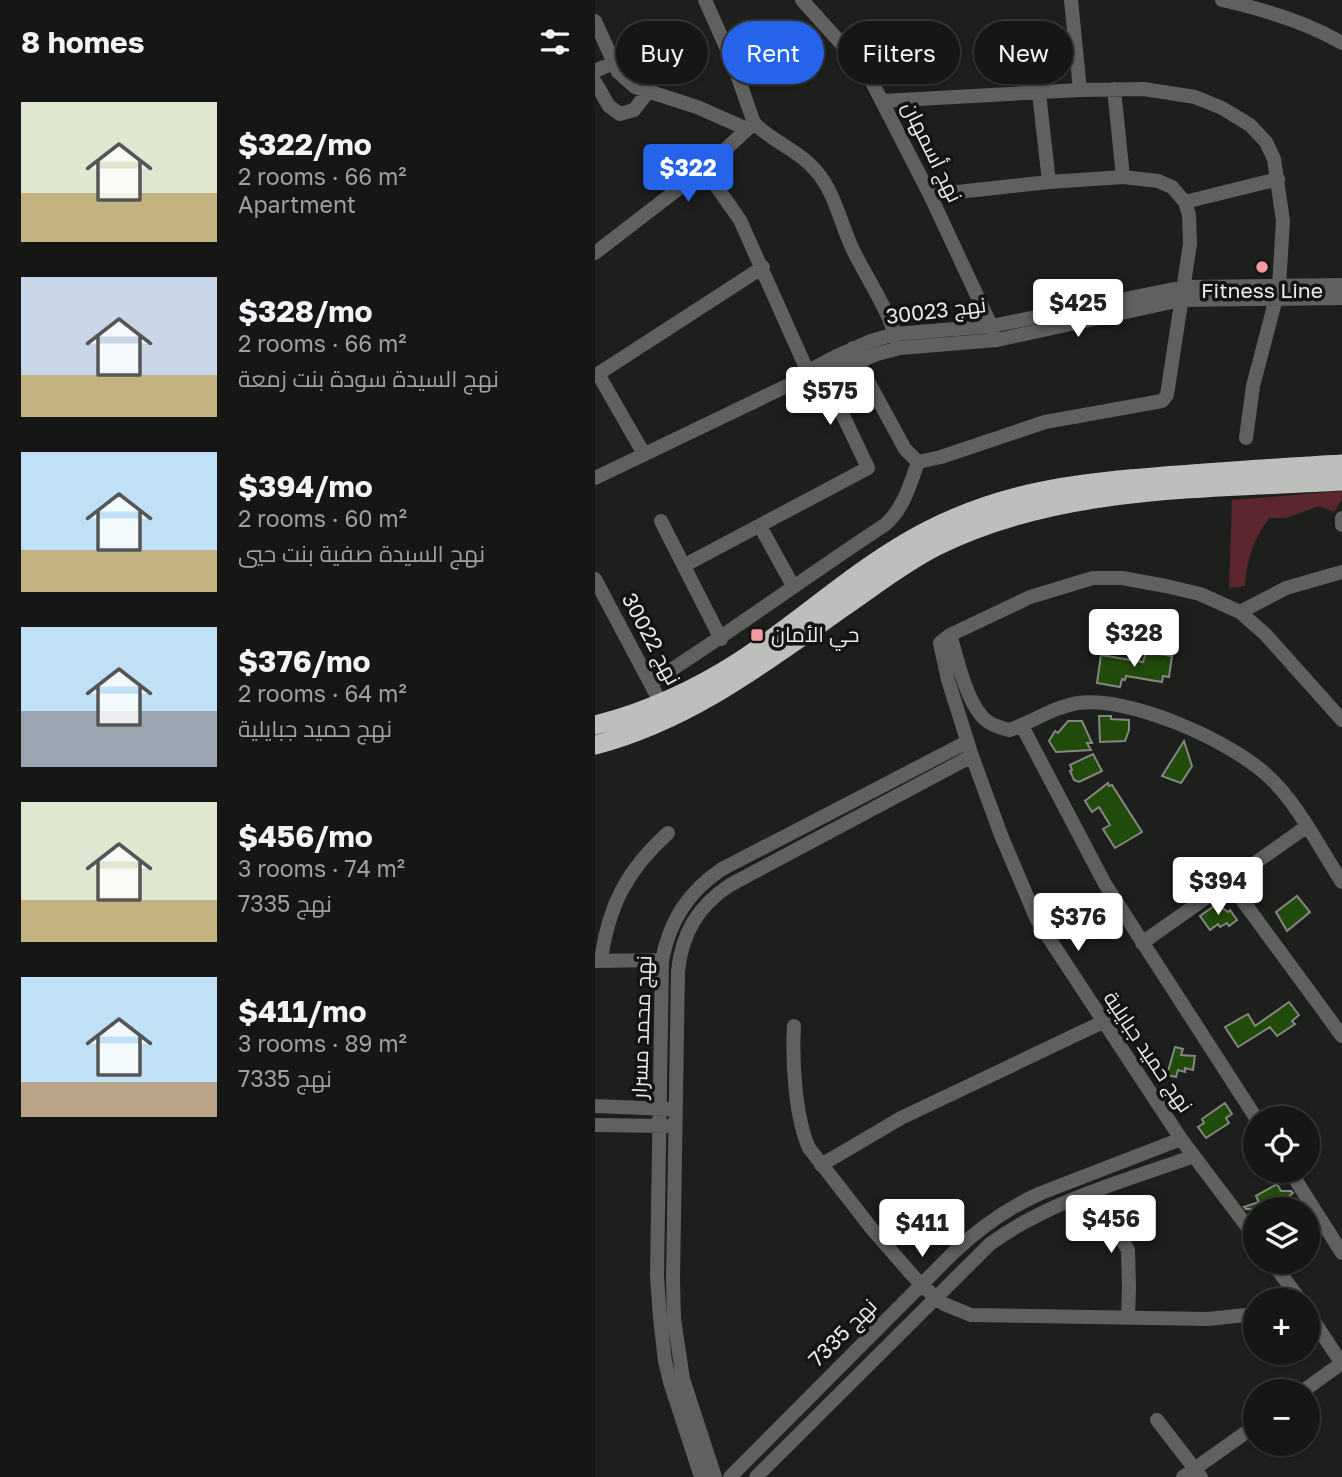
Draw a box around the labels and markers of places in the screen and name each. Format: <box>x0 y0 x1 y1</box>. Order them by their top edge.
pin: $322 <box>647 144 729 204</box>
marker: Fitness Line <box>1254 259 1270 275</box>
place label: Fitness Line <box>1201 277 1323 303</box>
pin: $425 <box>1037 280 1119 339</box>
pin: $575 <box>789 368 871 427</box>
pin: $328 <box>1093 610 1175 669</box>
place label: حي الأمان <box>771 621 859 651</box>
marker: حي الأمان <box>749 627 765 643</box>
pin: $394 <box>1177 858 1259 917</box>
pin: $376 <box>1037 894 1119 953</box>
pin: $456 <box>1070 1196 1152 1255</box>
pin: $411 <box>881 1200 963 1259</box>

